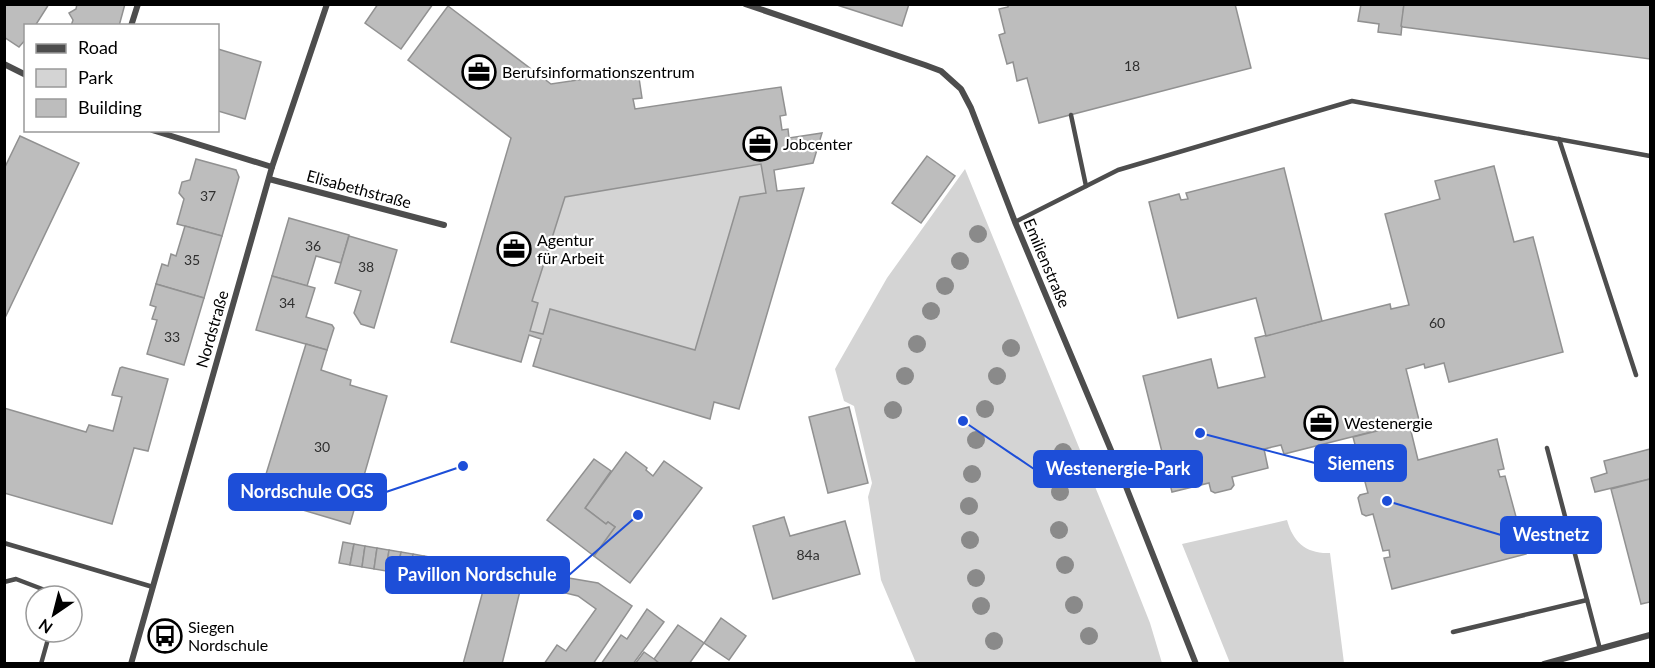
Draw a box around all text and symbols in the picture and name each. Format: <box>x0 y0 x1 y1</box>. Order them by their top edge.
legend <box>24 24 219 132</box>
text: Road <box>78 36 118 58</box>
office icon: Berufsinformationszentrum <box>461 54 497 90</box>
house number: 18 <box>1124 57 1140 74</box>
place label: Berufsinformationszentrum <box>502 62 695 81</box>
text: Park <box>78 66 114 88</box>
text: Building <box>78 96 142 118</box>
office icon: Jobcenter <box>742 126 778 162</box>
place label: Jobcenter <box>783 134 852 153</box>
street label: Elisabethstraße <box>305 165 414 212</box>
house number: 37 <box>200 187 216 204</box>
street label: Emilienstraße <box>1020 215 1075 310</box>
place label: Agentur für Arbeit <box>537 230 604 267</box>
office icon: Agentur für Arbeit <box>496 231 532 267</box>
house number: 36 <box>305 237 321 254</box>
house number: 35 <box>184 251 200 268</box>
house number: 38 <box>358 258 374 275</box>
street label: Nordstraße <box>191 288 232 370</box>
house number: 34 <box>279 294 295 311</box>
house number: 60 <box>1429 314 1445 331</box>
house number: 33 <box>164 328 180 345</box>
office icon: Westenergie <box>1303 405 1339 441</box>
place label: Westenergie <box>1344 413 1433 432</box>
house number: 30 <box>314 438 330 455</box>
callout: Siemens <box>1315 445 1406 481</box>
callout: Westenergie-Park <box>1034 451 1202 487</box>
text: Siemens <box>1328 452 1394 474</box>
text: Westenergie-Park <box>1046 457 1191 479</box>
callout: Nordschule OGS <box>229 474 386 510</box>
text: Nordschule OGS <box>240 480 374 502</box>
callout: Westnetz <box>1501 517 1601 553</box>
text: Westnetz <box>1513 523 1589 545</box>
house number: 84a <box>796 546 820 563</box>
callout: Pavillon Nordschule <box>386 557 569 593</box>
text: Pavillon Nordschule <box>397 563 557 585</box>
north arrow <box>24 584 84 644</box>
text: N <box>35 615 56 638</box>
place label: Siegen Nordschule <box>188 617 268 654</box>
bus stop icon: Siegen Nordschule <box>147 618 183 654</box>

